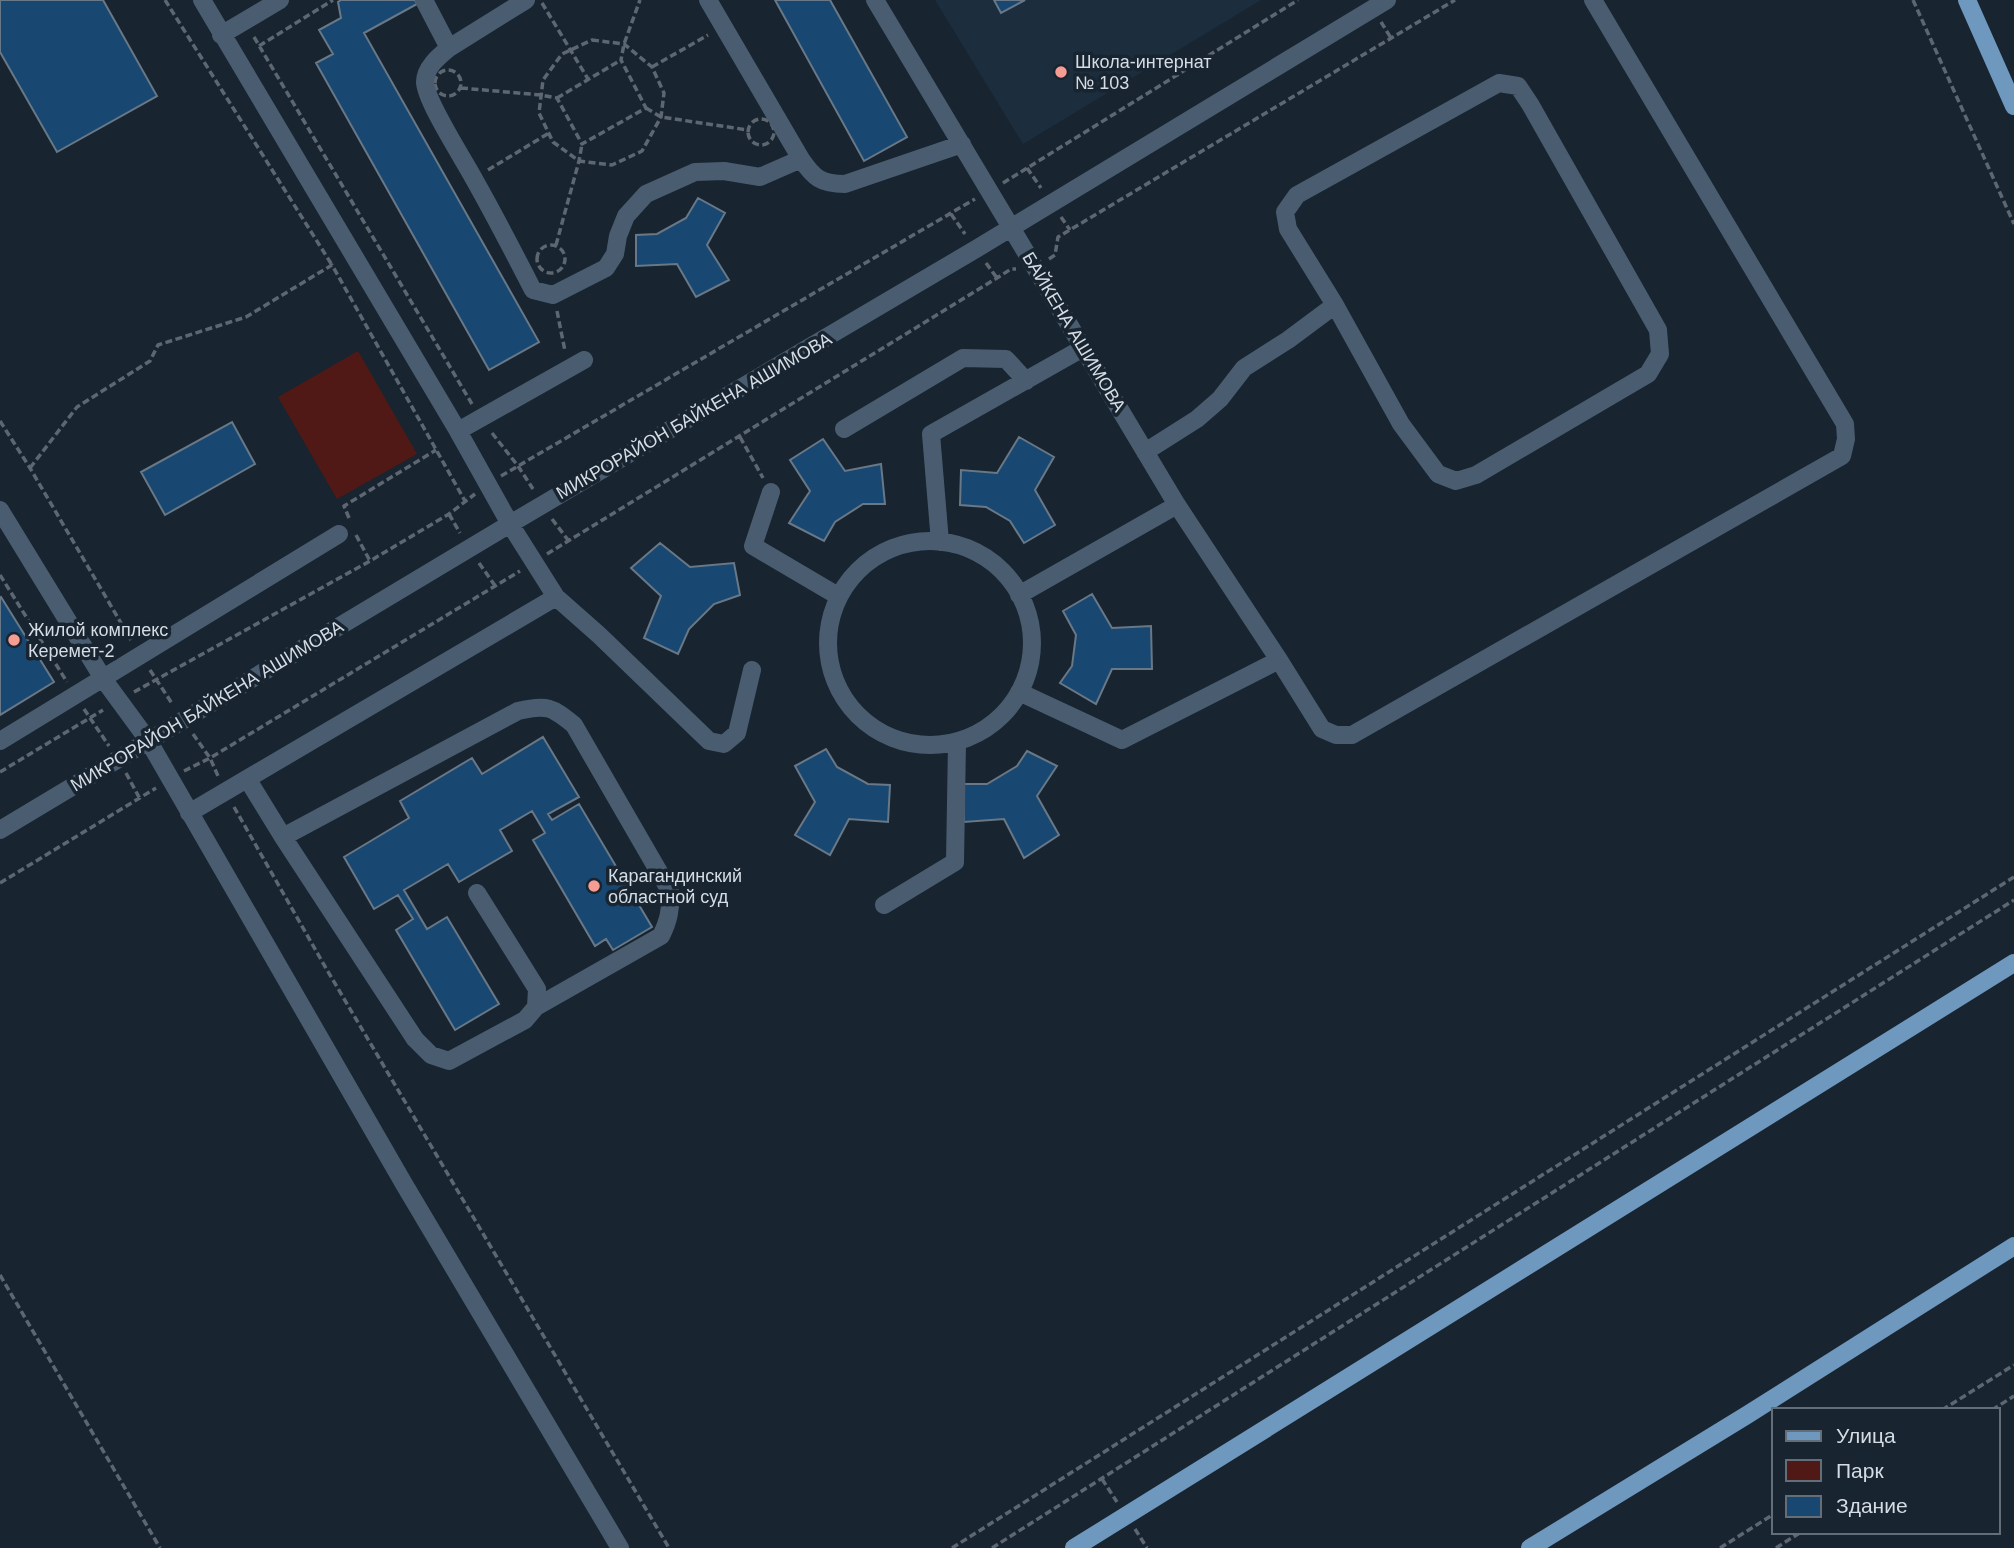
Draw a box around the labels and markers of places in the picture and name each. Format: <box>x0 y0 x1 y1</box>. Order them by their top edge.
place label: Школа-интернат № 103 <box>1075 52 1212 93</box>
marker: Школа-интернат № 103 <box>1053 64 1069 80</box>
place label: Жилой комплекс Керемет-2 <box>28 620 168 661</box>
marker: Жилой комплекс Керемет-2 <box>6 632 22 648</box>
place label: Карагандинский областной суд <box>608 866 742 907</box>
marker: Карагандинский областной суд <box>586 878 602 894</box>

